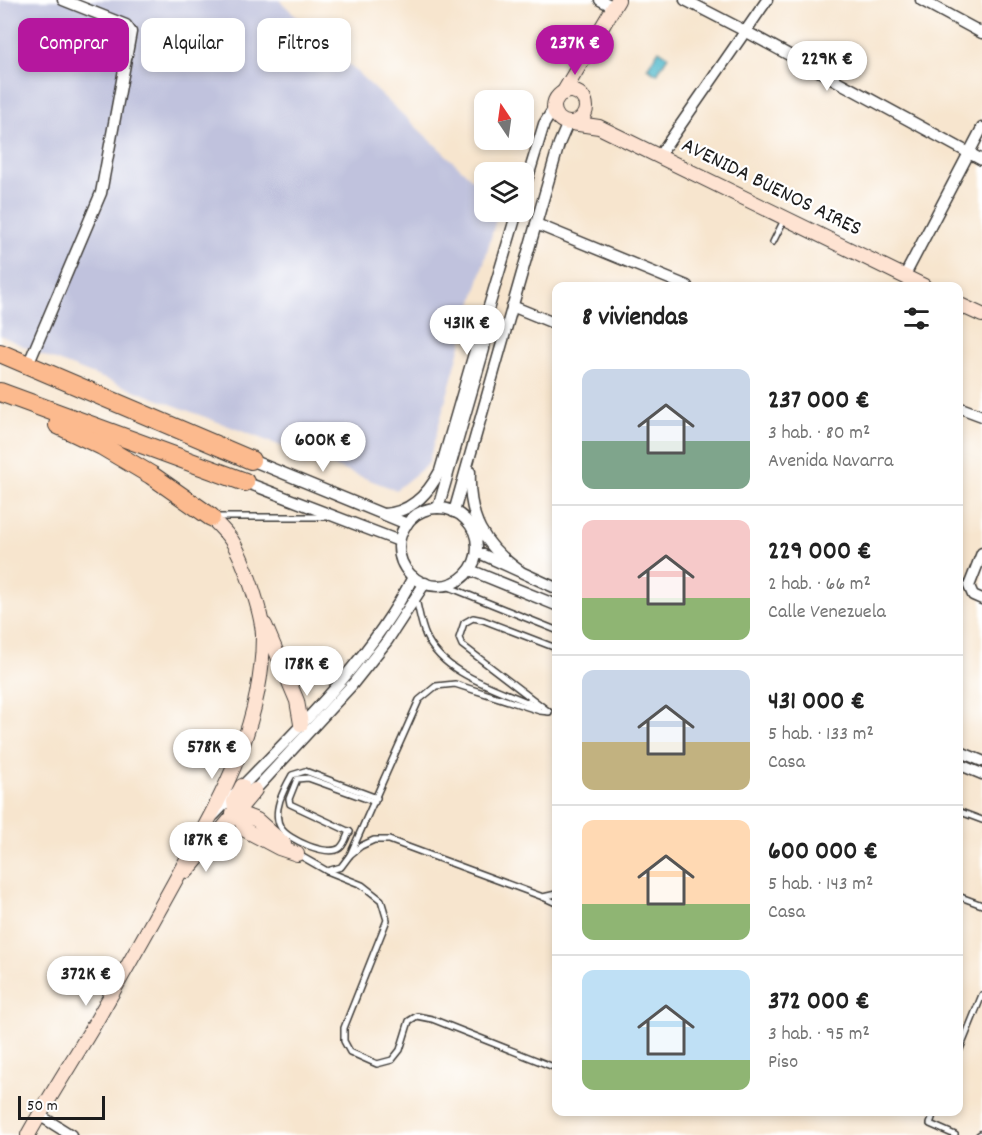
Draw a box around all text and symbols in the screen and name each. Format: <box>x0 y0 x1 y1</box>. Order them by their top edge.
chip: Comprar <box>18 18 129 72</box>
chip: Alquilar <box>141 18 245 72</box>
chip: Filtros <box>257 18 351 72</box>
pin: 237K € <box>526 25 624 76</box>
text: 237K € <box>550 30 600 58</box>
pin: 229K € <box>778 41 876 92</box>
text: 229K € <box>801 46 853 74</box>
north arrow <box>474 90 534 150</box>
map controls <box>474 90 534 222</box>
street label: AVENIDA BUENOS AIRES <box>676 131 866 245</box>
button: layers <box>474 162 534 222</box>
text: 8 viviendas <box>582 300 688 337</box>
icon: filters <box>900 302 933 335</box>
pin: 431K € <box>418 305 516 356</box>
text: 431K € <box>444 310 490 338</box>
text: 237 000 € <box>768 383 870 420</box>
icon: home <box>630 393 702 465</box>
text: 3 hab. · 80 m² <box>768 420 870 448</box>
pin: 600K € <box>274 422 372 473</box>
text: 600K € <box>295 427 351 455</box>
text: Avenida Navarra <box>768 448 894 476</box>
text: 229 000 € <box>768 534 872 571</box>
icon: home <box>630 544 702 616</box>
text: 2 hab. · 66 m² <box>768 571 871 599</box>
text: Calle Venezuela <box>768 599 886 627</box>
pin: 178K € <box>258 646 356 697</box>
text: 178K € <box>284 651 330 679</box>
text: 431 000 € <box>768 684 865 721</box>
icon: home <box>630 694 702 766</box>
text: 5 hab. · 133 m² <box>768 721 874 749</box>
pin: 578K € <box>163 729 261 780</box>
text: 578K € <box>187 734 237 762</box>
text: Casa <box>768 749 805 777</box>
pin: 187K € <box>157 822 255 873</box>
text: 187K € <box>183 827 229 855</box>
text: 600 000 € <box>768 834 878 871</box>
icon: home <box>630 844 702 916</box>
text: 5 hab. · 143 m² <box>768 871 873 899</box>
text: Casa <box>768 899 805 927</box>
pin: 372K € <box>37 956 135 1007</box>
text: 372K € <box>61 961 111 989</box>
text: 372 000 € <box>768 984 870 1021</box>
icon: home <box>630 994 702 1066</box>
text: 3 hab. · 95 m² <box>768 1021 870 1049</box>
text: Piso <box>768 1049 798 1077</box>
scale bar <box>18 1093 105 1120</box>
text: 50 m <box>27 1095 58 1118</box>

